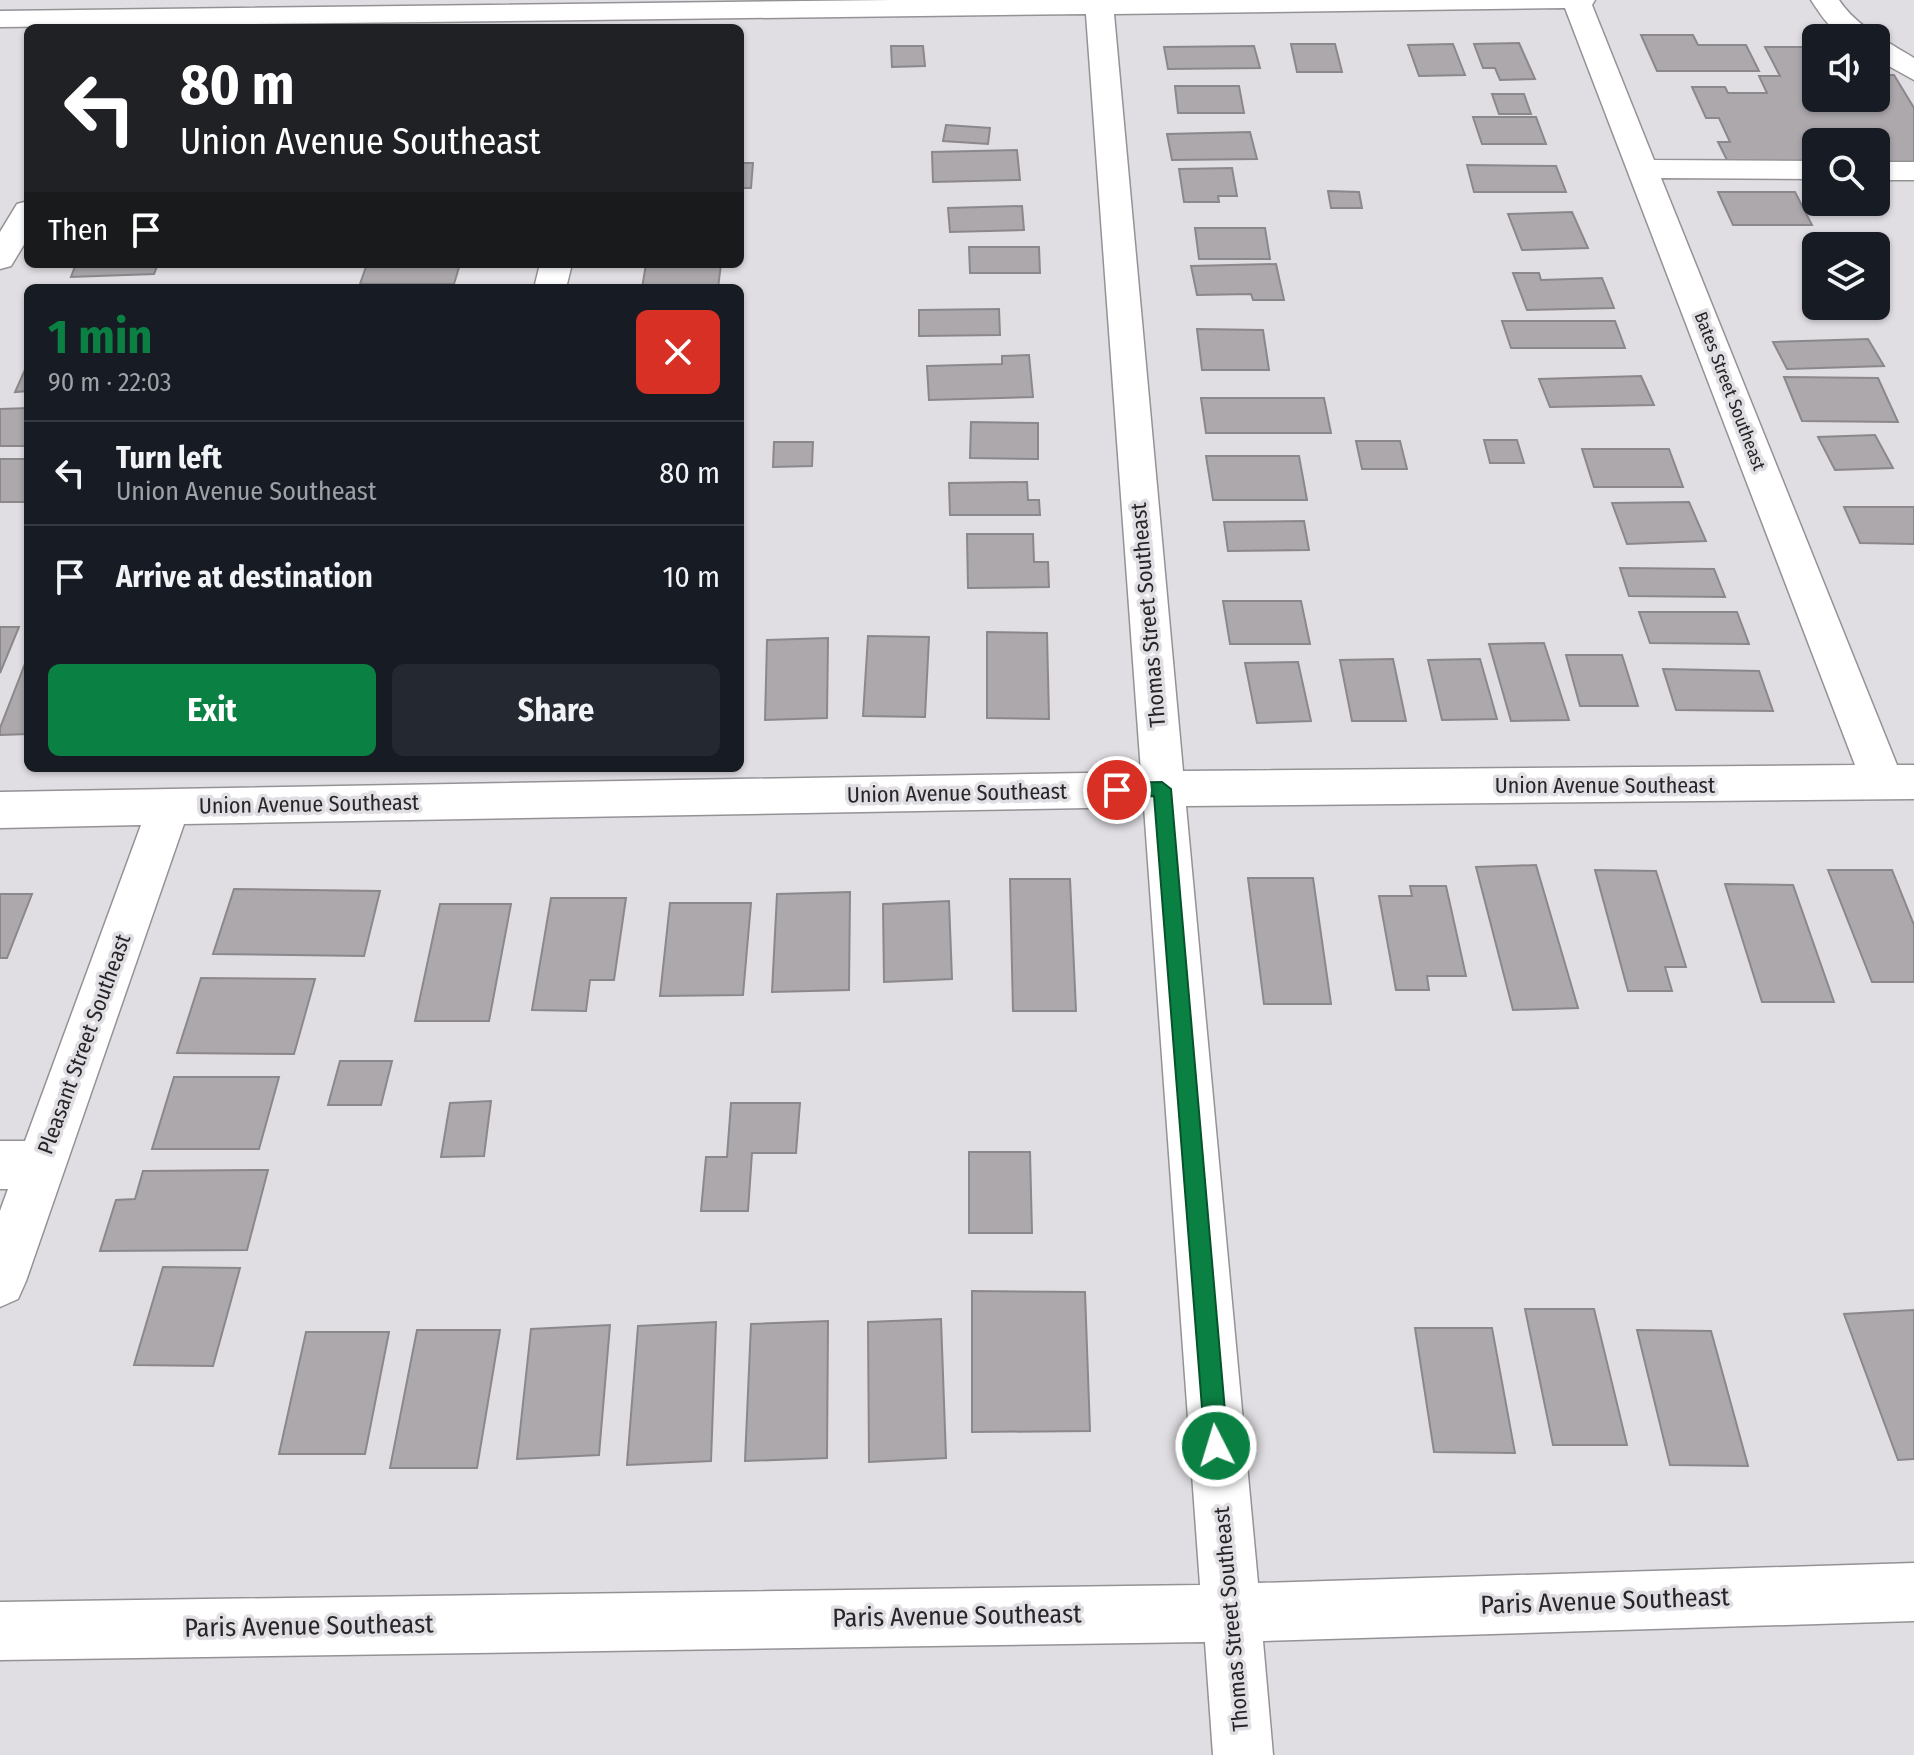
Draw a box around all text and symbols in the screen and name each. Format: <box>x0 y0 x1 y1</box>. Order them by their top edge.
map controls <box>1802 24 1890 320</box>
button: sound <box>1802 24 1890 112</box>
text: 80 m <box>180 52 295 119</box>
icon: left <box>48 56 152 160</box>
text: Union Avenue Southeast <box>180 120 541 164</box>
button: search <box>1802 128 1890 216</box>
icon: arrive <box>124 208 168 252</box>
text: Then <box>48 212 108 248</box>
button: layers <box>1802 232 1890 320</box>
text: 1 min <box>48 308 153 366</box>
street label: Bates Street Southeast <box>1690 309 1770 473</box>
button: close <box>636 310 720 394</box>
text: 90 m · 22:03 <box>48 367 171 398</box>
text: Turn left <box>116 440 222 476</box>
icon: left <box>48 451 92 495</box>
text: 80 m <box>659 455 720 491</box>
text: Union Avenue Southeast <box>116 476 376 507</box>
street label: Thomas Street Southeast <box>1125 501 1171 728</box>
icon: arrive <box>48 555 92 599</box>
text: Arrive at destination <box>116 559 373 595</box>
text: 10 m <box>663 559 720 595</box>
button: Exit <box>48 664 376 756</box>
button: Share <box>392 664 720 756</box>
pin <box>1083 756 1151 824</box>
icon: arrive <box>1095 768 1139 812</box>
street label: Union Avenue Southeast <box>1495 772 1716 799</box>
street label: Union Avenue Southeast <box>847 778 1068 808</box>
street label: Union Avenue Southeast <box>199 789 420 819</box>
street label: Pleasant Street Southeast <box>32 930 137 1158</box>
position arrow <box>1174 1404 1258 1488</box>
street label: Thomas Street Southeast <box>1208 1505 1254 1732</box>
street label: Paris Avenue Southeast <box>1480 1581 1731 1621</box>
street label: Paris Avenue Southeast <box>832 1598 1082 1634</box>
street label: Paris Avenue Southeast <box>184 1608 434 1644</box>

